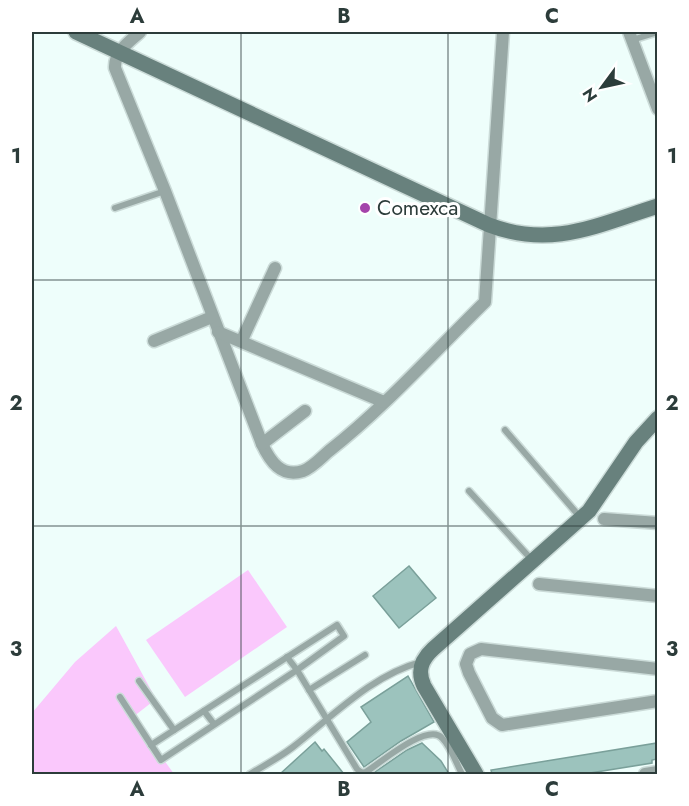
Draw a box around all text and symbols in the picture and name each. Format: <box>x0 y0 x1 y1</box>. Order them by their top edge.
text: A <box>129 2 145 31</box>
text: B <box>337 2 351 31</box>
text: C <box>545 2 559 31</box>
north arrow <box>572 57 632 117</box>
text: N <box>577 83 603 106</box>
text: 1 <box>11 142 21 171</box>
text: 1 <box>667 142 677 171</box>
place label: Comexca <box>377 193 458 223</box>
marker: Comexca <box>358 201 372 215</box>
text: 2 <box>9 389 23 418</box>
text: 2 <box>665 389 679 418</box>
text: 3 <box>10 635 22 664</box>
text: 3 <box>666 635 678 664</box>
text: A <box>129 775 145 804</box>
text: B <box>337 775 351 804</box>
text: C <box>545 775 559 804</box>

